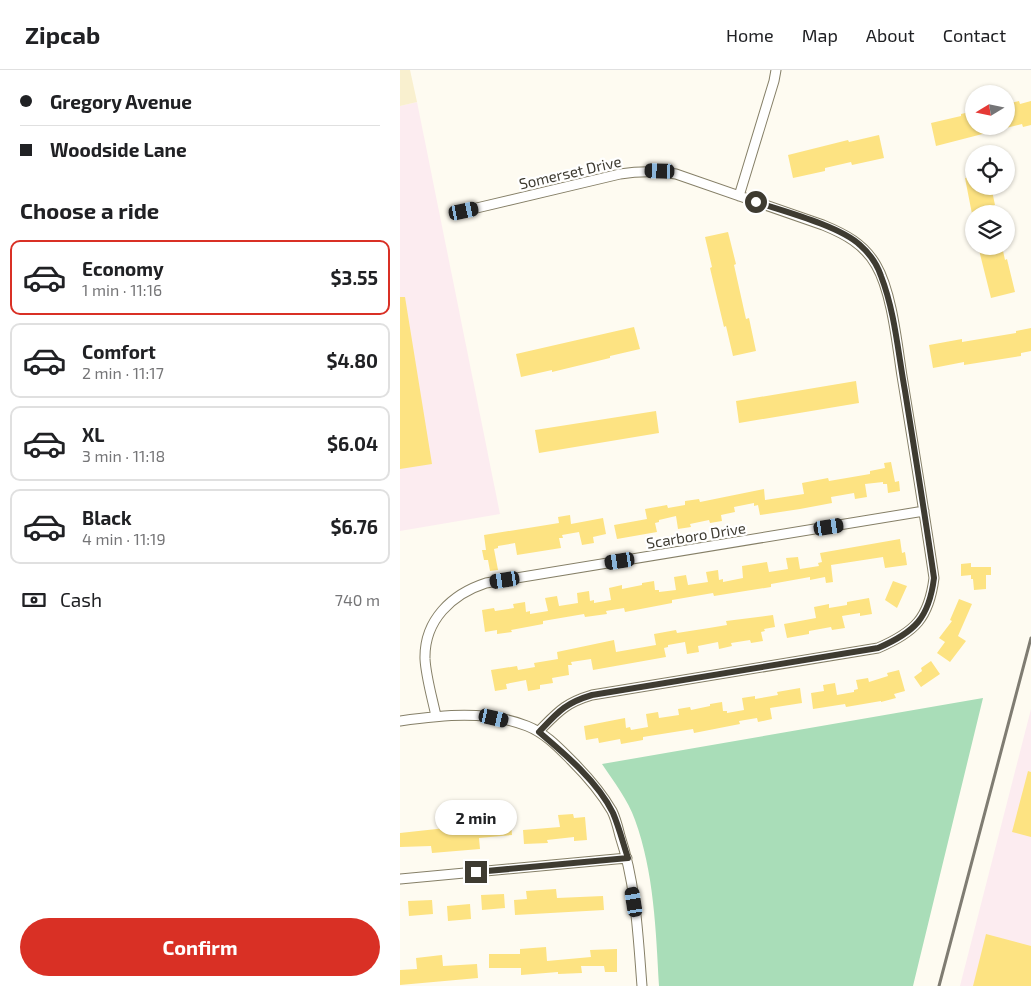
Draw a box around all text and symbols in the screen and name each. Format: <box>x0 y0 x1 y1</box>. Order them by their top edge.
text: Zipcab <box>25 20 100 49</box>
text: Home <box>726 24 774 46</box>
text: Map <box>802 24 838 46</box>
text: About <box>866 24 915 46</box>
text: Contact <box>943 24 1006 46</box>
north arrow <box>965 85 1015 135</box>
map controls <box>965 85 1015 255</box>
text: Gregory Avenue <box>50 90 192 113</box>
text: Woodside Lane <box>50 138 187 161</box>
button: locate <box>965 145 1015 195</box>
street label: Somerset Drive <box>517 151 623 193</box>
car <box>644 163 675 179</box>
route start <box>745 191 767 213</box>
text: Choose a ride <box>20 197 159 223</box>
car <box>447 201 480 221</box>
button: layers <box>965 205 1015 255</box>
icon: car <box>22 255 67 300</box>
text: Economy <box>82 257 164 280</box>
text: $3.55 <box>331 266 378 289</box>
text: 1 min · 11:16 <box>82 280 162 299</box>
icon: car <box>22 338 67 383</box>
text: Comfort <box>82 340 156 363</box>
text: $4.80 <box>326 349 378 372</box>
text: 2 min · 11:17 <box>82 363 164 382</box>
icon: car <box>22 421 67 466</box>
text: XL <box>82 423 104 446</box>
text: $6.04 <box>327 432 378 455</box>
text: 3 min · 11:18 <box>82 446 165 465</box>
icon: car <box>22 504 67 549</box>
text: Black <box>82 506 132 529</box>
text: $6.76 <box>331 515 378 538</box>
car <box>813 517 844 537</box>
street label: Scarboro Drive <box>645 518 747 552</box>
text: 4 min · 11:19 <box>82 529 166 548</box>
car <box>604 551 635 571</box>
car <box>489 570 520 590</box>
icon: cash <box>20 586 48 614</box>
text: Cash <box>60 588 102 611</box>
text: 740 m <box>335 590 380 609</box>
car <box>477 707 510 729</box>
callout: 2 min <box>435 800 517 834</box>
text: 2 min <box>456 808 496 827</box>
route end <box>465 861 487 883</box>
car <box>624 886 643 918</box>
button: Confirm <box>20 918 380 976</box>

